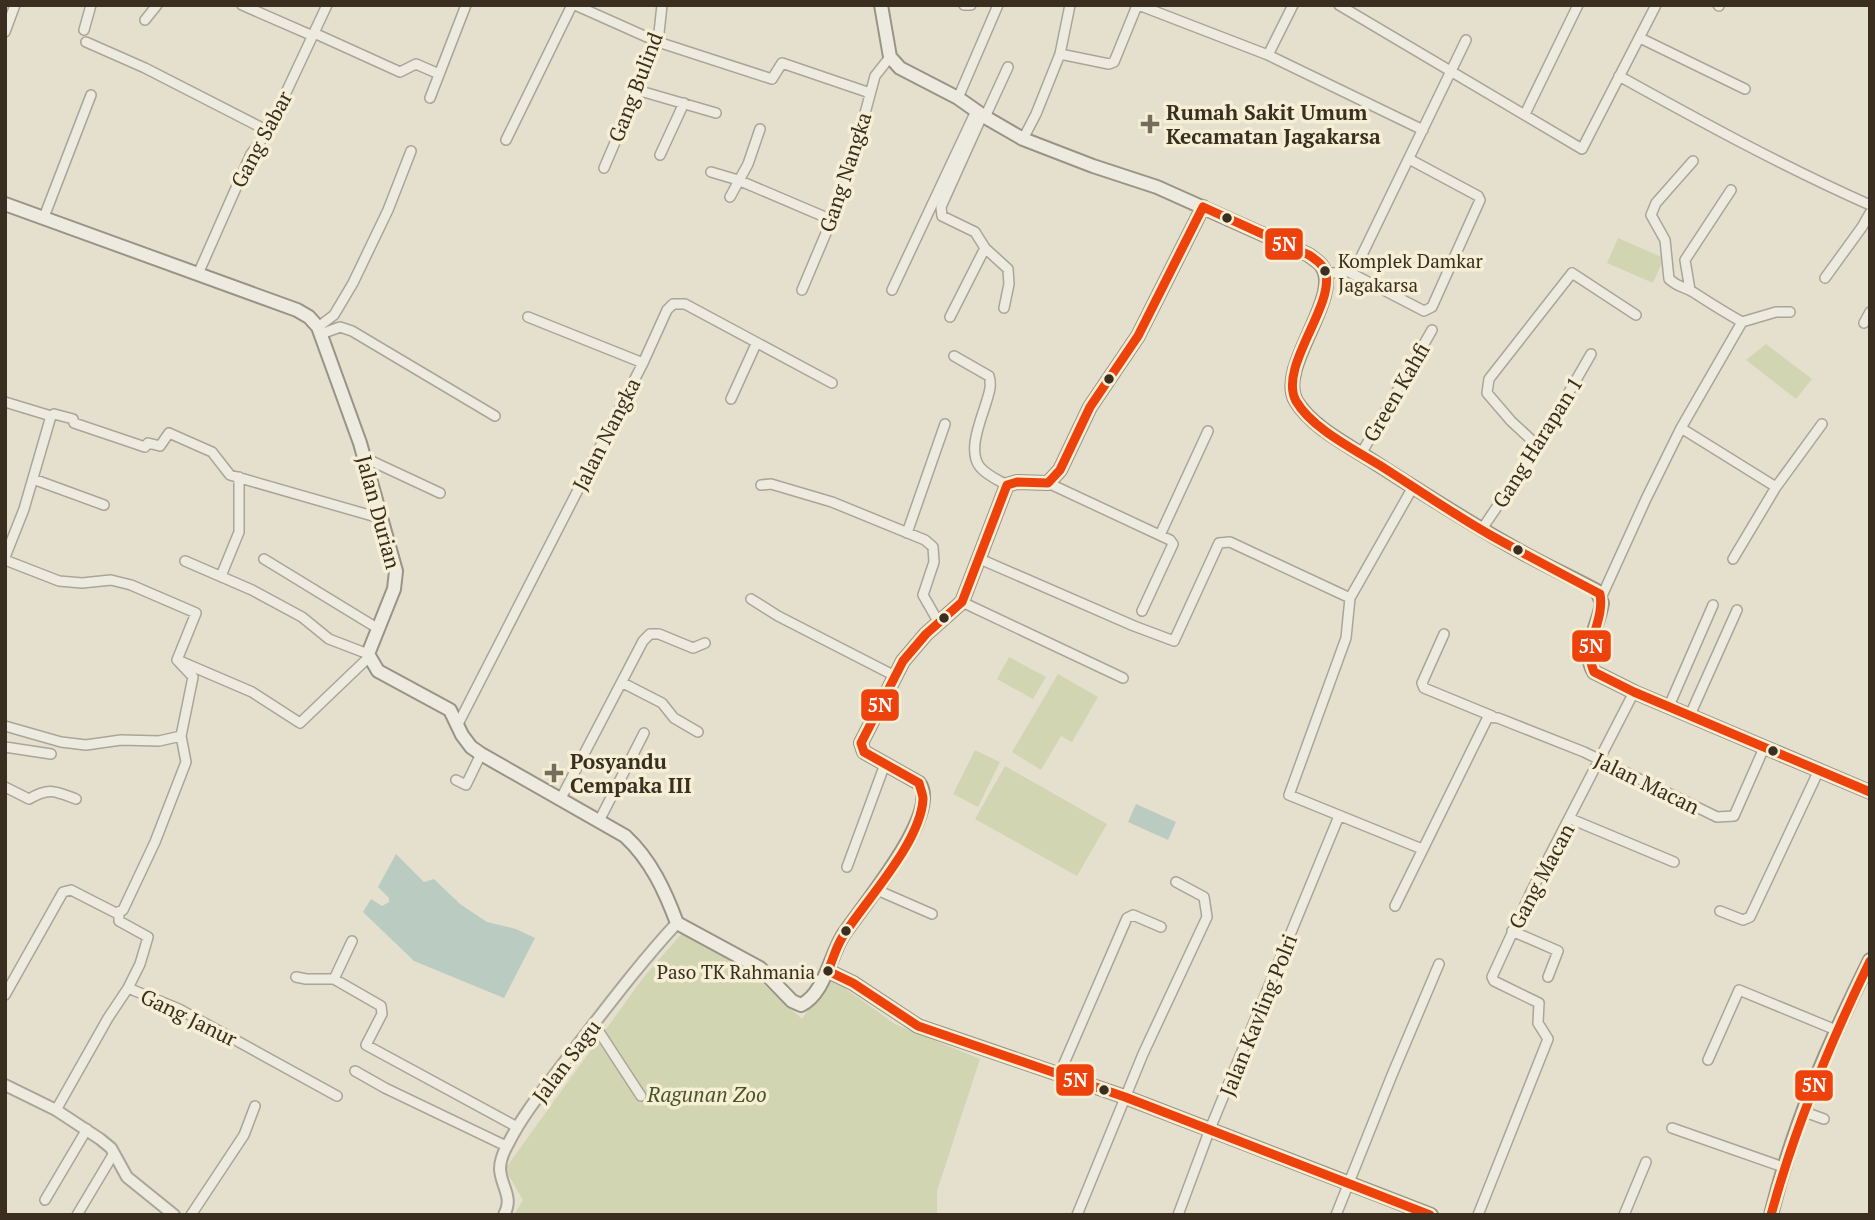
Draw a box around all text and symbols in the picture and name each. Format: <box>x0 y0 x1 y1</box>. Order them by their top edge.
street label: Gang Bulind <box>601 28 669 146</box>
street label: Gang Sabar <box>224 86 298 192</box>
place label: Rumah Sakit Umum Kecamatan Jagakarsa <box>1166 98 1381 150</box>
street label: Gang Nangka <box>812 108 878 236</box>
marker: Rumah Sakit Umum Kecamatan Jagakarsa <box>1140 114 1160 134</box>
unlabelled marker <box>1220 211 1234 225</box>
line badge: 5N <box>1264 227 1304 261</box>
text: 5N <box>1271 231 1297 256</box>
place label: Komplek Damkar Jagakarsa <box>1338 248 1484 297</box>
marker: Komplek Damkar Jagakarsa <box>1318 264 1332 278</box>
street label: Green Kahfi <box>1356 337 1436 447</box>
street label: Gang Harapan 1 <box>1486 371 1588 513</box>
street label: Jalan Nangka <box>566 372 647 495</box>
unlabelled marker <box>1102 372 1116 386</box>
street label: Jalan Durian <box>350 452 408 572</box>
unlabelled marker <box>1511 543 1525 557</box>
unlabelled marker <box>937 611 951 625</box>
line badge: 5N <box>1571 629 1612 663</box>
text: 5N <box>1578 633 1604 658</box>
line badge: 5N <box>860 688 900 722</box>
text: 5N <box>867 692 893 717</box>
unlabelled marker <box>1766 744 1780 758</box>
street label: Jalan Macan <box>1590 745 1705 821</box>
place label: Posyandu Cempaka III <box>570 747 692 799</box>
marker: Posyandu Cempaka III <box>544 763 564 783</box>
street label: Gang Macan <box>1502 818 1581 934</box>
unlabelled marker <box>839 924 853 938</box>
street label: Jalan Kavling Polri <box>1213 930 1303 1100</box>
place label: Paso TK Rahmania <box>657 959 815 984</box>
marker: Paso TK Rahmania <box>821 964 835 978</box>
street label: Gang Janur <box>136 982 242 1052</box>
street label: Jalan Sagu <box>526 1014 606 1108</box>
line badge: 5N <box>1055 1063 1095 1097</box>
text: 5N <box>1062 1067 1088 1092</box>
line badge: 5N <box>1794 1069 1834 1102</box>
text: 5N <box>1801 1072 1827 1097</box>
park label: Ragunan Zoo <box>646 1080 767 1108</box>
unlabelled marker <box>1097 1083 1111 1097</box>

